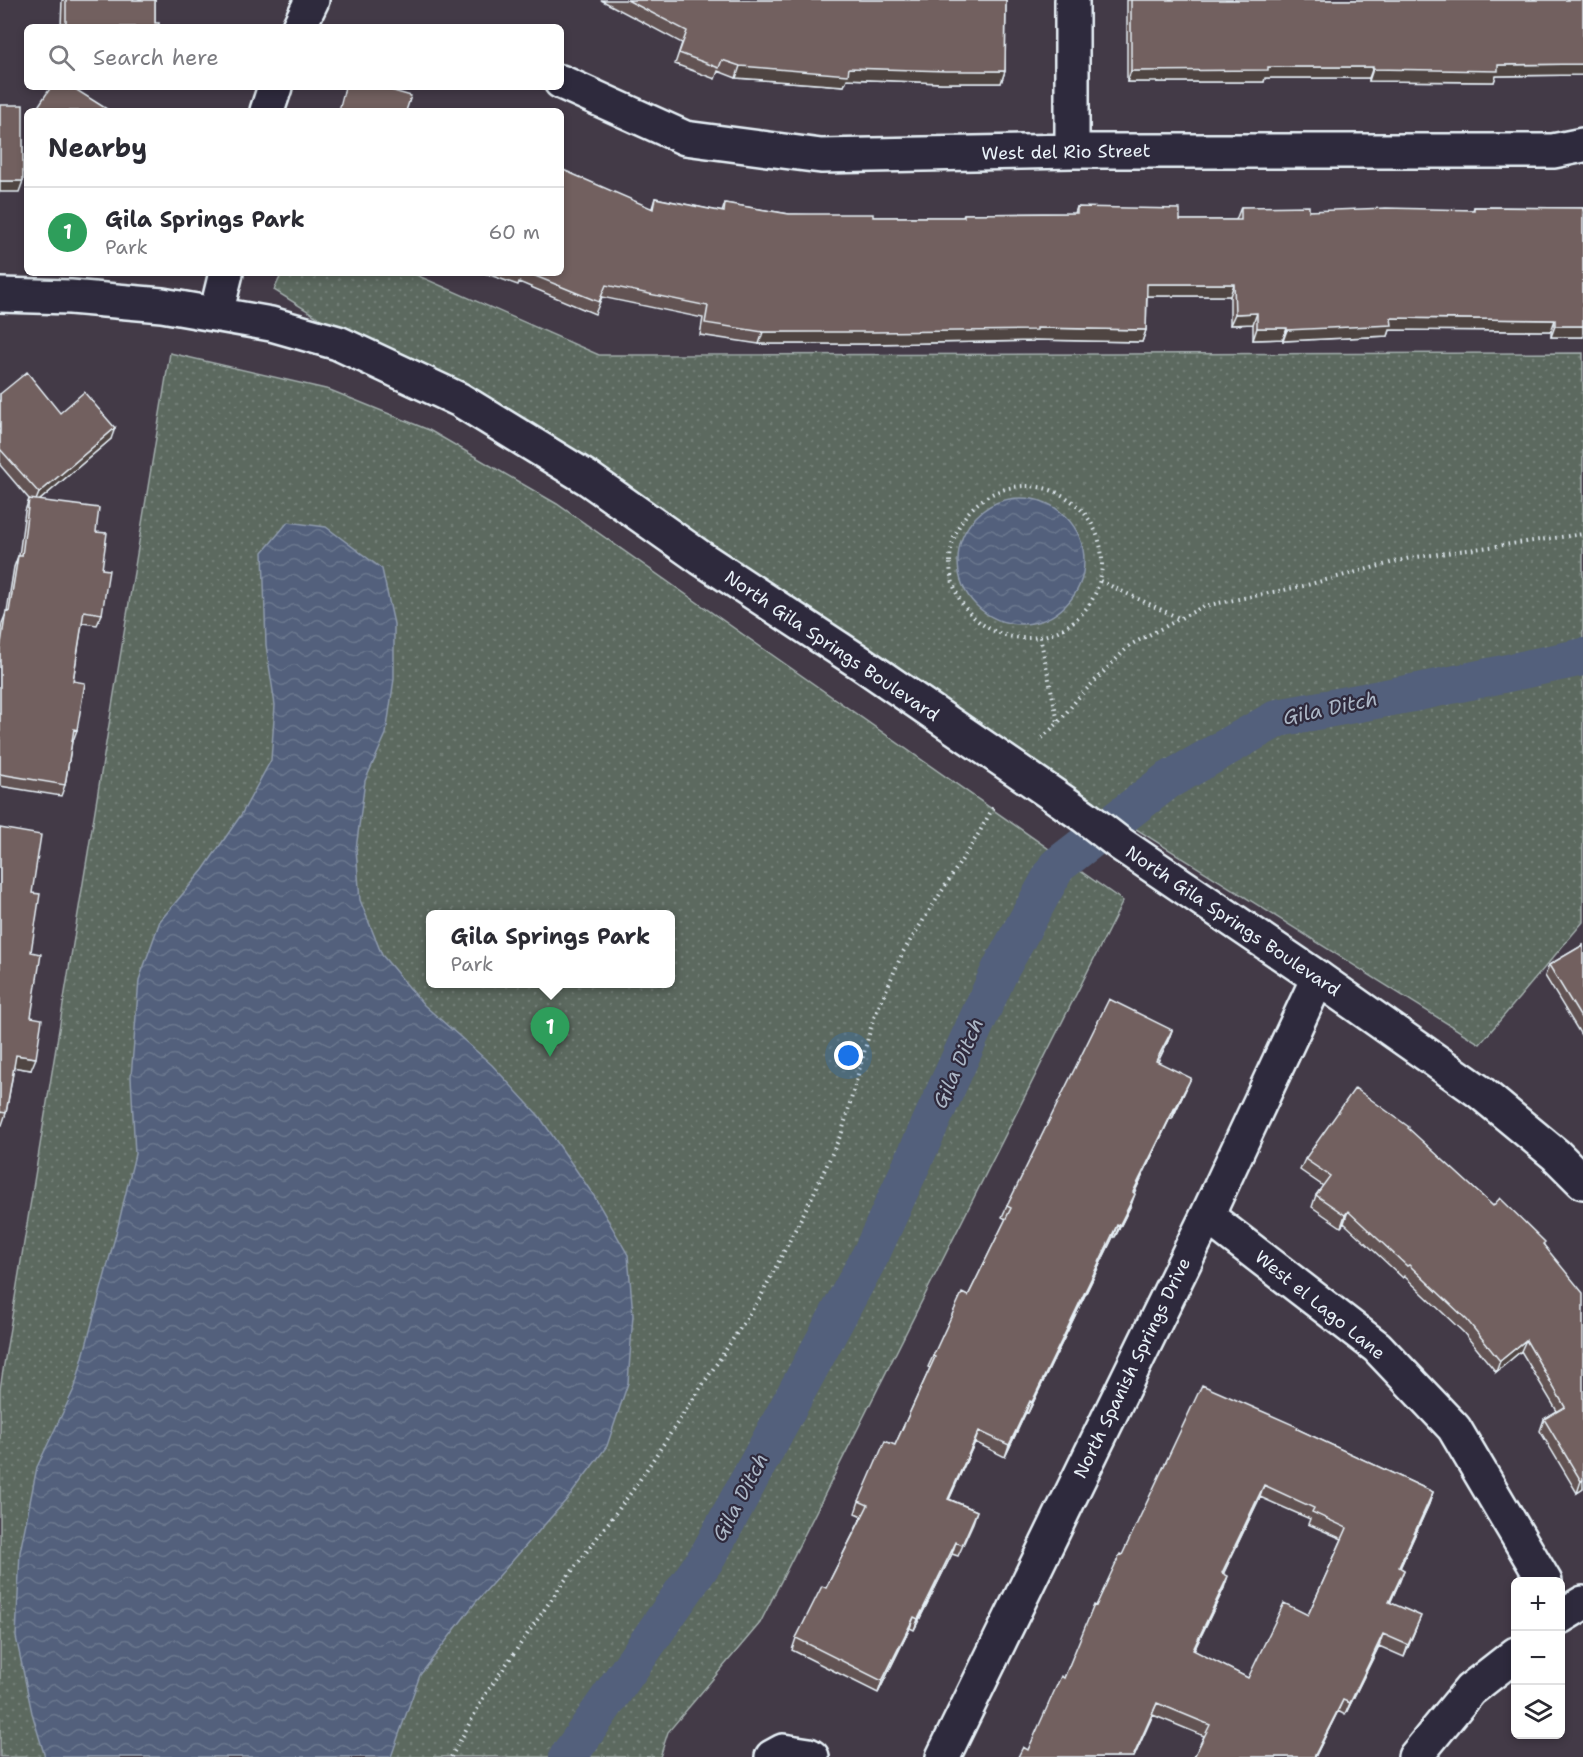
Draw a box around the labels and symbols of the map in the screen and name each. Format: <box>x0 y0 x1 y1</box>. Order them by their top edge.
street label: West del Rio Street <box>981 139 1151 165</box>
street label: North Gila Springs Boulevard <box>720 565 944 727</box>
water label: Gila Ditch <box>1280 685 1380 731</box>
street label: North Gila Springs Boulevard <box>1121 840 1345 1002</box>
pin: 1 <box>530 1008 570 1057</box>
water label: Gila Ditch <box>927 1014 989 1112</box>
your location <box>834 1041 863 1070</box>
street label: West el Lago Lane <box>1250 1245 1390 1365</box>
street label: North Spanish Springs Drive <box>1068 1254 1196 1482</box>
water label: Gila Ditch <box>706 1448 774 1546</box>

